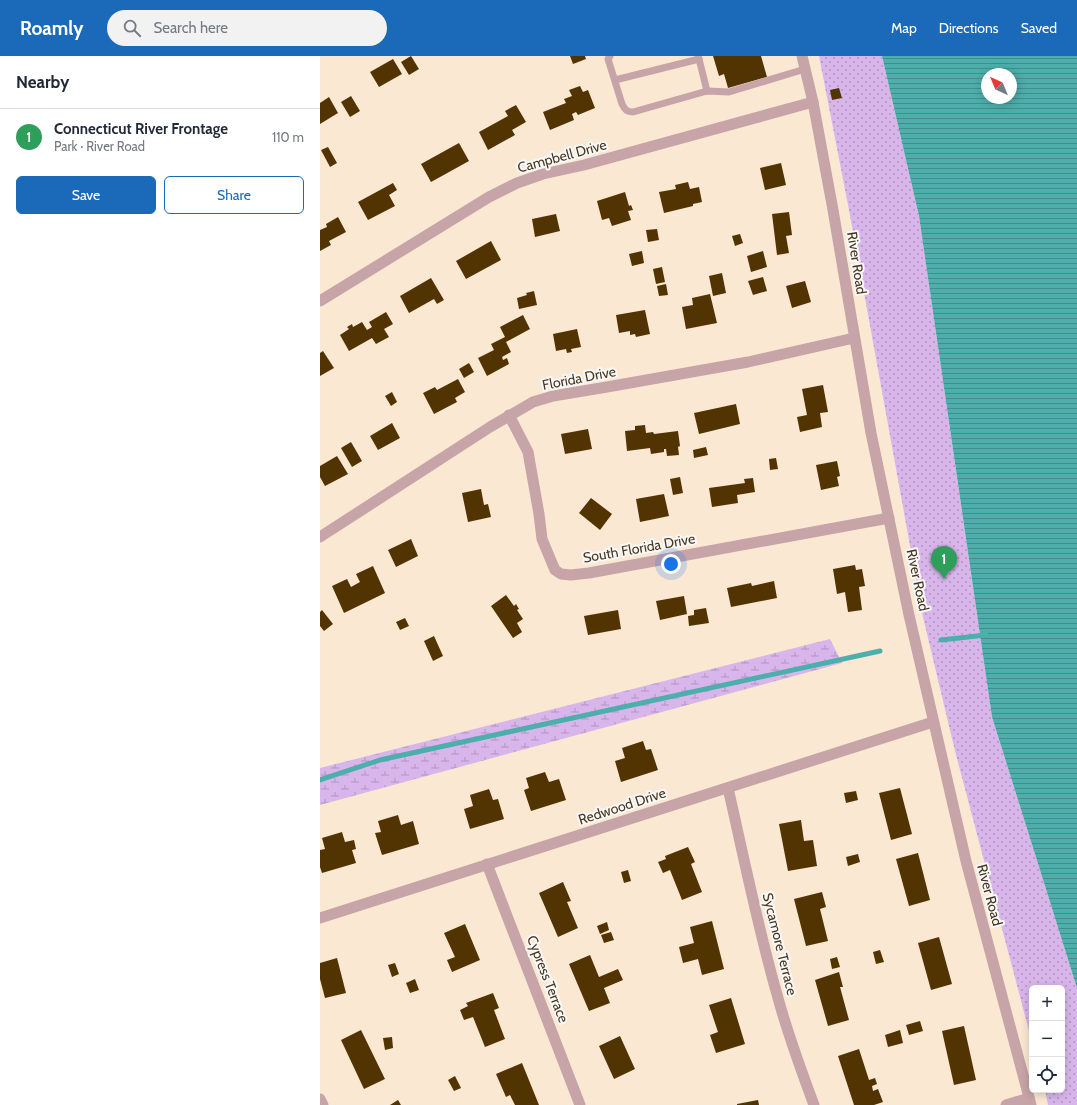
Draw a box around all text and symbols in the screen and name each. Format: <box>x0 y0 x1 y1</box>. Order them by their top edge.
search box <box>107 10 387 46</box>
text: Roamly <box>20 17 83 40</box>
icon: search <box>121 17 143 39</box>
text: Search here <box>153 19 228 37</box>
text: Map <box>891 19 917 37</box>
text: Directions <box>939 19 999 37</box>
text: Saved <box>1021 19 1057 37</box>
north arrow <box>981 68 1017 104</box>
text: Nearby <box>16 72 69 92</box>
text: Connecticut River Frontage <box>54 120 228 138</box>
text: 1 <box>27 129 31 145</box>
text: 110 m <box>272 129 304 145</box>
street label: Campbell Drive <box>515 135 609 177</box>
text: Park · River Road <box>54 138 145 154</box>
button: Save <box>16 176 156 214</box>
button: Share <box>164 176 304 214</box>
street label: River Road <box>843 230 871 296</box>
street label: Florida Drive <box>541 362 617 394</box>
street label: South Florida Drive <box>582 529 696 567</box>
pin: 1 <box>931 546 957 579</box>
street label: River Road <box>903 547 933 613</box>
your location <box>661 554 681 574</box>
street label: Redwood Drive <box>576 783 668 829</box>
street label: River Road <box>973 862 1007 928</box>
street label: Sycamore Terrace <box>759 891 801 997</box>
street label: Cypress Terrace <box>523 933 573 1025</box>
map controls <box>1029 985 1065 1093</box>
button: + <box>1029 985 1065 1021</box>
button: − <box>1029 1021 1065 1057</box>
button: locate <box>1029 1057 1065 1093</box>

